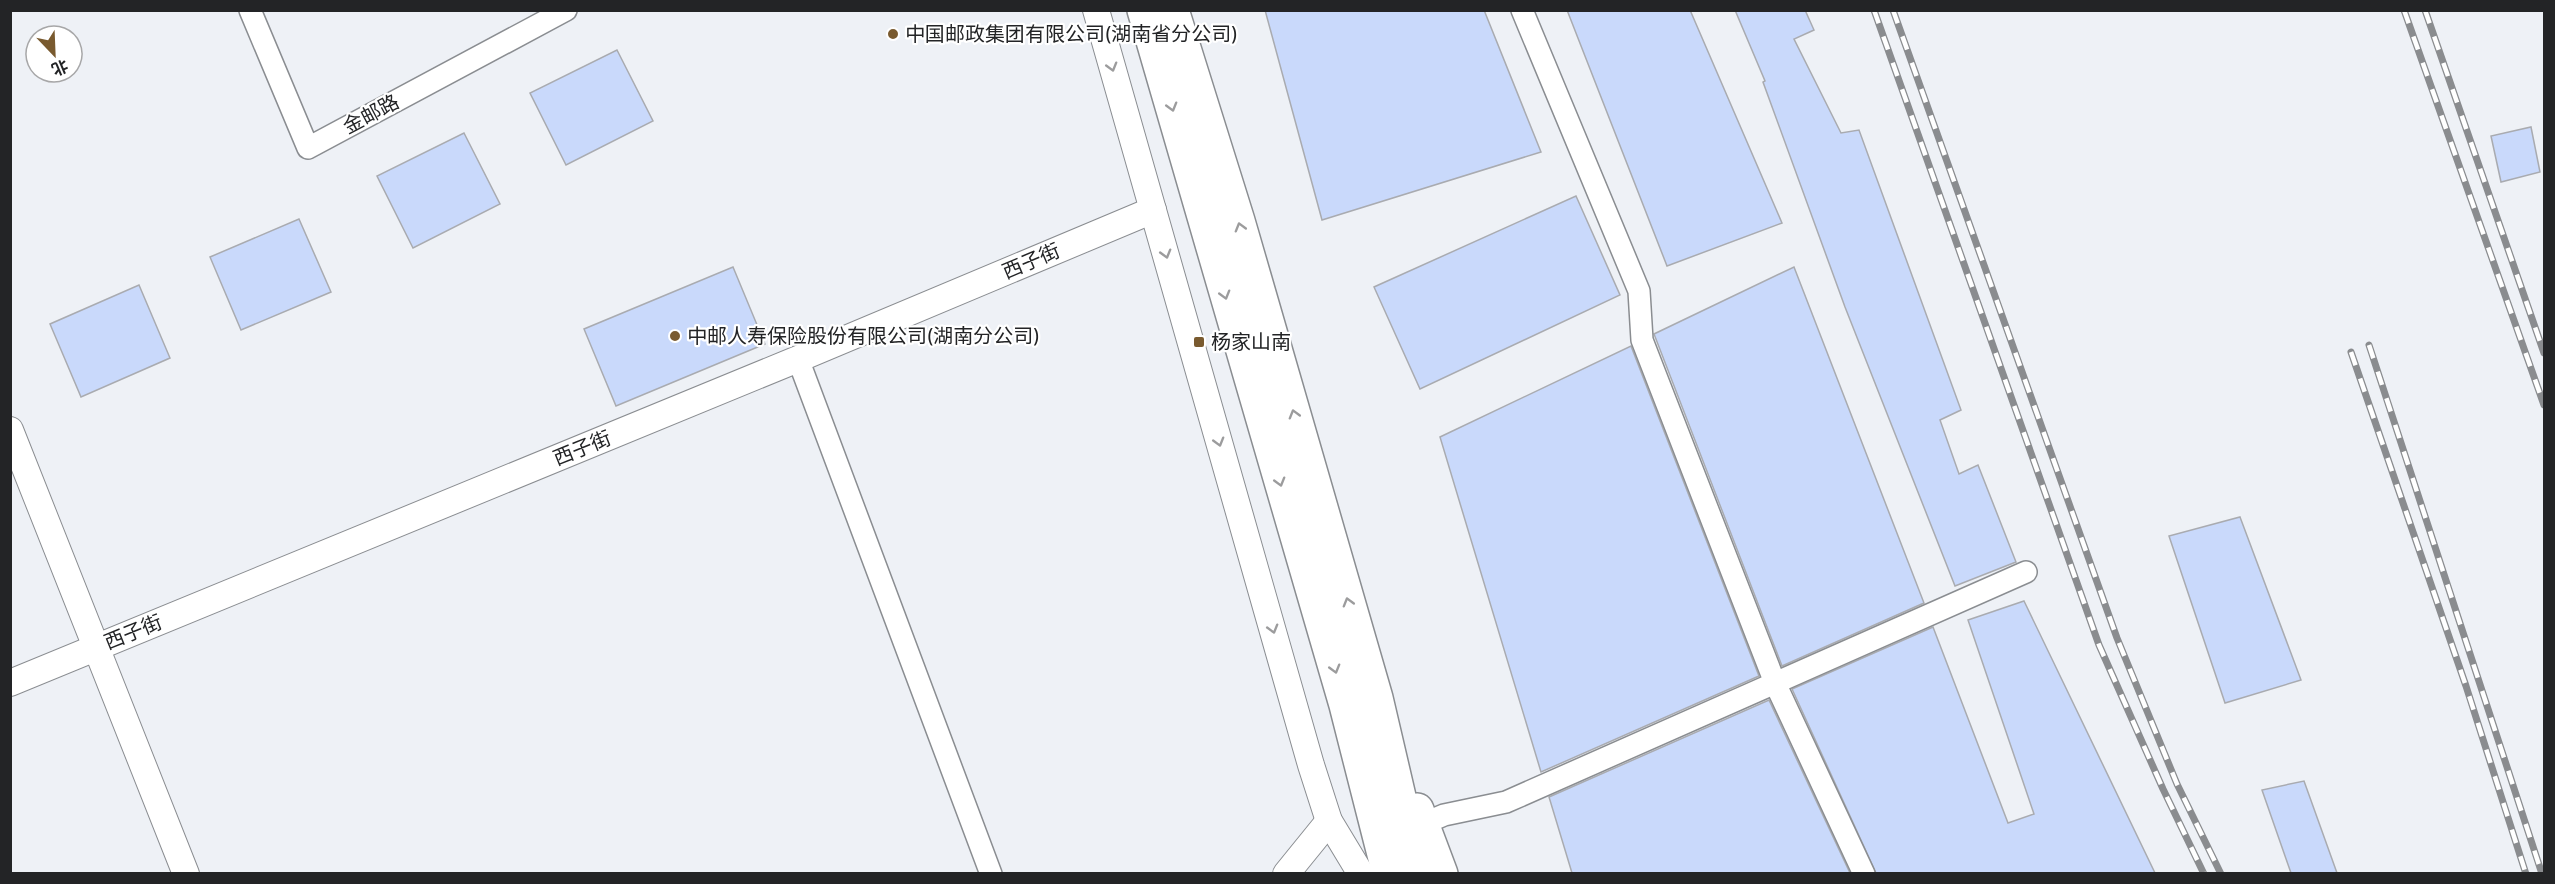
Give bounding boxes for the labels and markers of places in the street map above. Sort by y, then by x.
place label: 中国邮政集团有限公司(湖南省分公司) [905,22,1238,46]
marker: 中国邮政集团有限公司(湖南省分公司) [886,27,900,41]
place label: 中邮人寿保险股份有限公司(湖南分公司) [687,324,1040,348]
marker: 中邮人寿保险股份有限公司(湖南分公司) [668,329,682,343]
place label: 杨家山南 [1211,330,1291,354]
marker: 杨家山南 [1192,335,1206,349]

